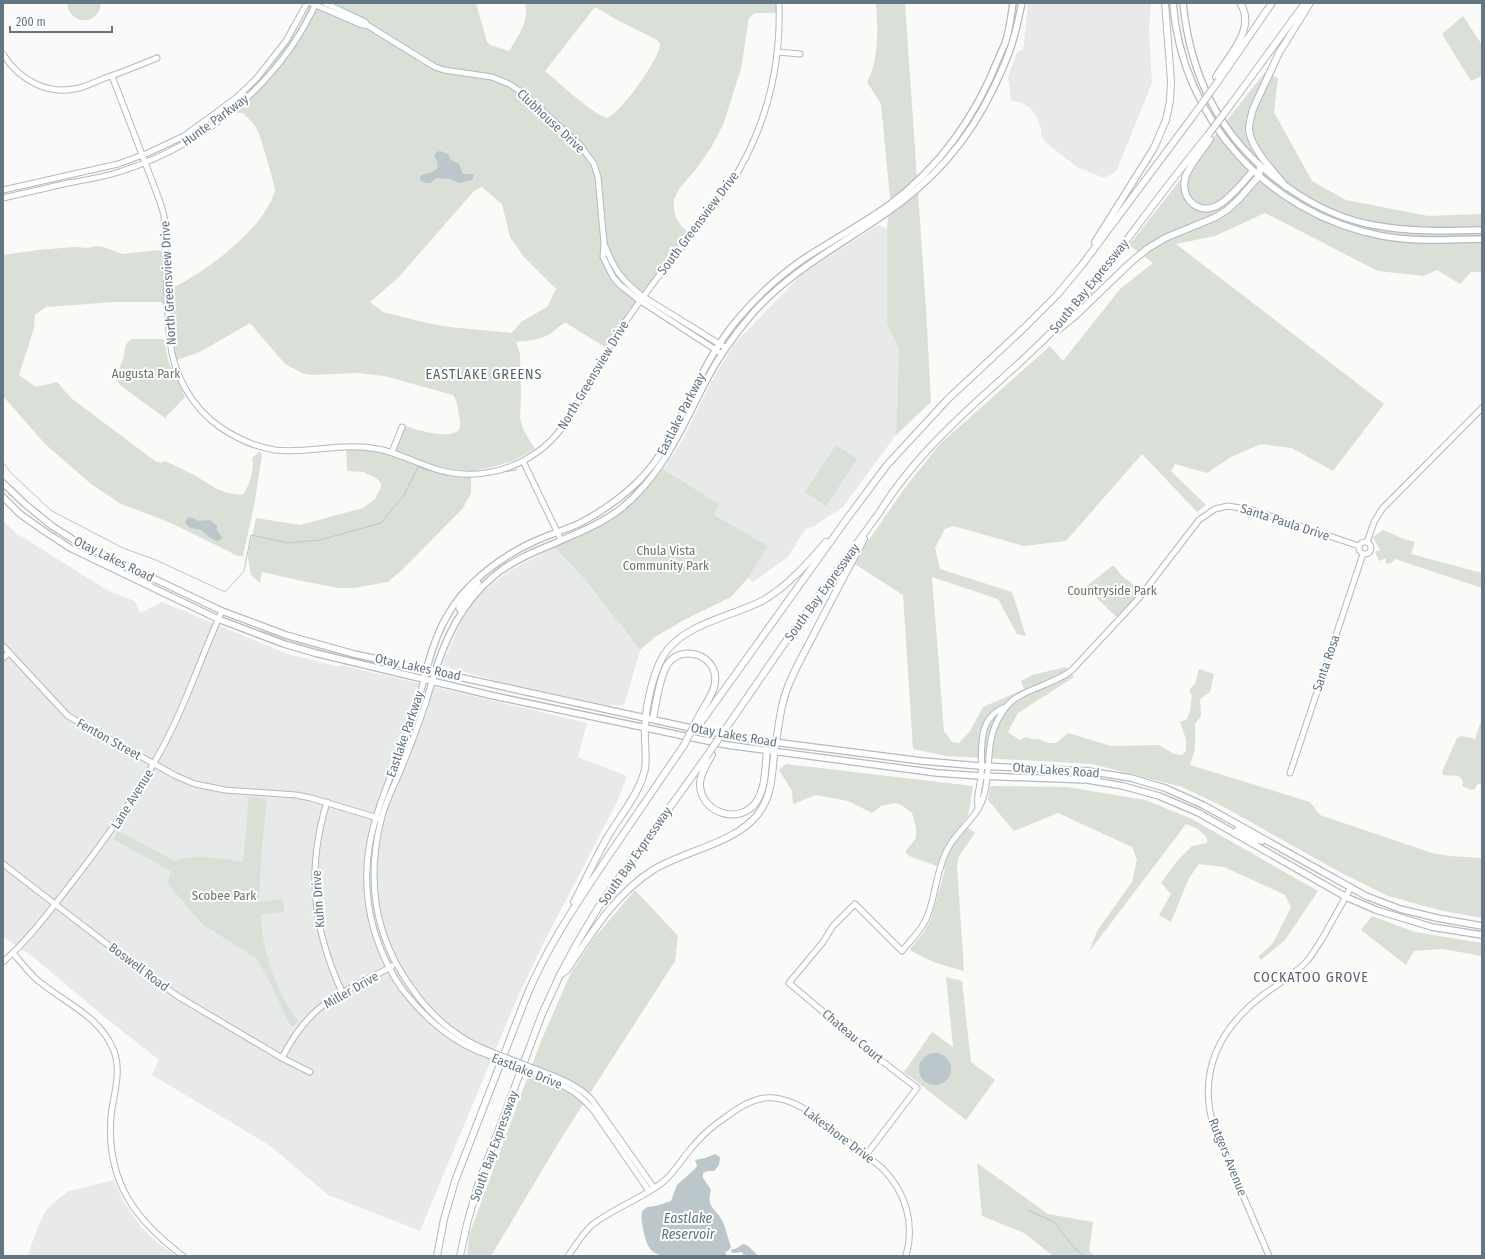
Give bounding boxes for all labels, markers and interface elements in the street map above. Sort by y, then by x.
scale bar [10,8,112,34]
text: 200 m [16,15,46,29]
street label: Clubhouse Drive [514,86,588,156]
street label: Hunte Parkway [179,91,251,149]
street label: South Greensview Drive [654,168,742,278]
street label: North Greensview Drive [157,220,179,346]
street label: South Bay Expressway [1046,236,1132,336]
street label: North Greensview Drive [554,318,632,432]
park label: Augusta Park [112,366,181,381]
district label: EASTLAKE GREENS [425,366,543,383]
street label: Eastlake Parkway [654,370,708,458]
street label: Santa Paula Drive [1239,501,1331,543]
street label: Otay Lakes Road [71,533,157,585]
street label: South Bay Expressway [782,540,863,644]
park label: Chula Vista Community Park [623,543,710,573]
park label: Countryside Park [1067,583,1158,598]
street label: Santa Rosa [1309,633,1343,693]
street label: Otay Lakes Road [374,651,462,683]
street label: Eastlake Parkway [383,689,427,779]
street label: Fenton Street [74,715,144,763]
street label: Otay Lakes Road [690,720,778,750]
street label: Otay Lakes Road [1012,759,1100,781]
street label: Lane Avenue [108,766,156,832]
street label: South Bay Expressway [595,804,675,908]
street label: Kuhn Drive [309,870,327,928]
park label: Scobee Park [192,888,257,903]
street label: Boswell Road [106,940,172,994]
street label: Miller Drive [321,968,381,1012]
district label: COCKATOO GROVE [1253,969,1369,986]
street label: Chateau Court [819,1006,887,1066]
street label: Eastlake Drive [490,1050,564,1092]
street label: South Bay Expressway [467,1088,521,1203]
street label: Lakeshore Drive [801,1103,877,1167]
street label: Rutgers Avenue [1206,1116,1250,1198]
water label: Eastlake Reservoir [661,1210,716,1243]

